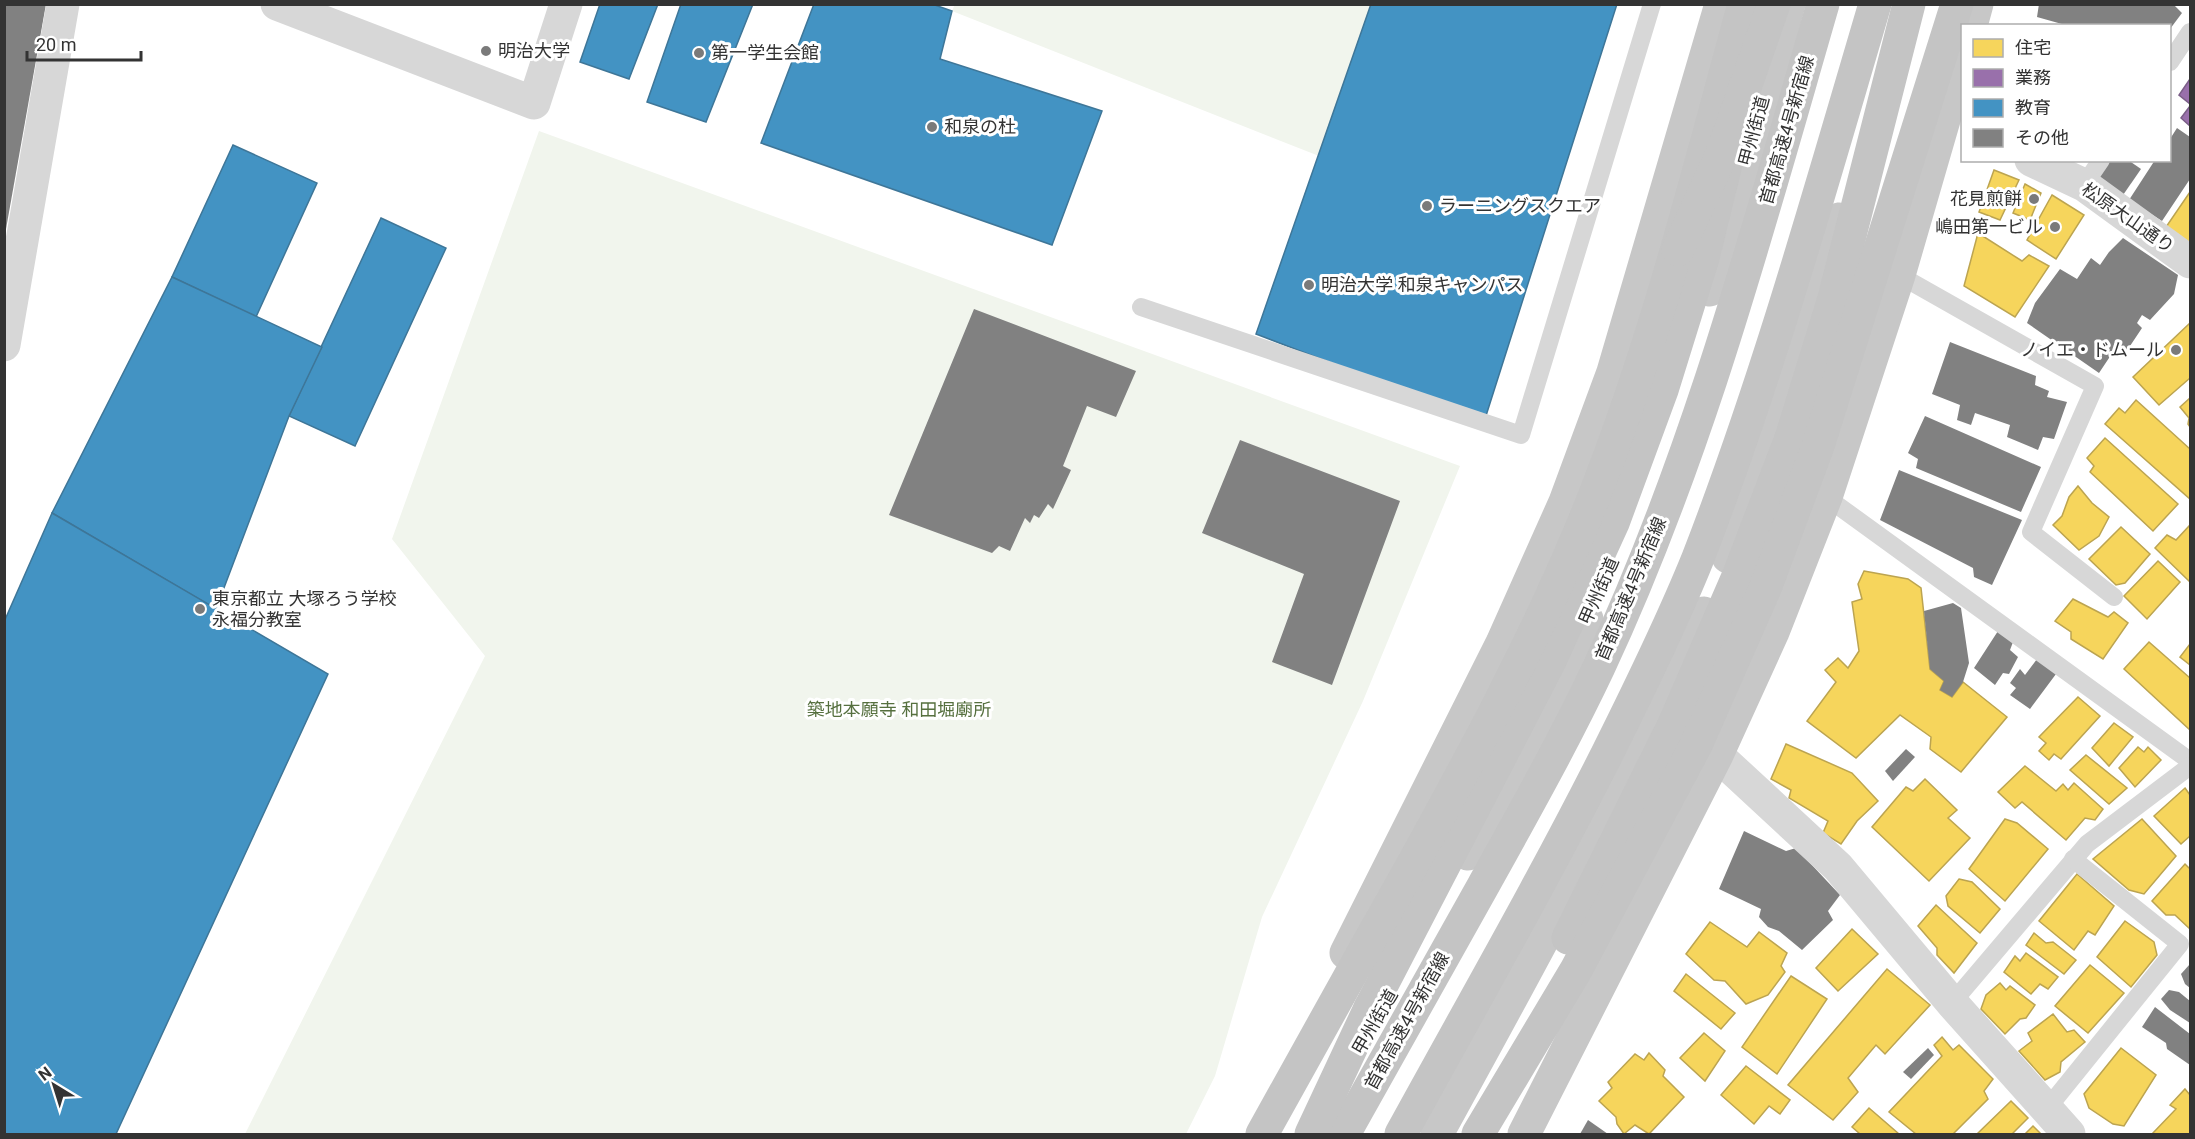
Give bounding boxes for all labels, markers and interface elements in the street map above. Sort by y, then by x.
scale bar [27,24,141,62]
legend [1961,24,2171,162]
text: 20 m [36,34,76,55]
text: 住宅 [2015,37,2051,58]
place label: 明治大学 [498,40,570,61]
place label: 第一学生会館 [711,42,819,63]
marker: 明治大学 [479,44,493,58]
marker: 第一学生会館 [692,46,706,60]
street label: 首都高速4号新宿線 [1755,53,1818,207]
text: 業務 [2015,67,2051,88]
street label: 甲州街道 [1734,93,1773,168]
text: 教育 [2015,97,2051,118]
place label: 和泉の杜 [944,116,1016,137]
marker: 和泉の杜 [925,120,939,134]
text: その他 [2015,127,2069,148]
street label: 松原大山通り [2078,178,2179,257]
place label: 花見煎餅 [1950,188,2022,209]
marker: 花見煎餅 [2027,192,2041,206]
place label: ラーニングスクエア [1439,195,1601,216]
marker: ラーニングスクエア [1420,199,1434,213]
place label: 嶋田第一ビル [1935,216,2043,237]
marker: 嶋田第一ビル [2048,220,2062,234]
place label: 明治大学 和泉キャンパス [1321,274,1523,295]
marker: 明治大学 和泉キャンパス [1302,278,1316,292]
place label: ノイエ・ドムール [2020,339,2164,360]
marker: ノイエ・ドムール [2169,343,2183,357]
street label: 首都高速4号新宿線 [1591,514,1670,664]
street label: 甲州街道 [1574,554,1623,628]
place label: 東京都立 大塚ろう学校 永福分教室 [212,588,396,630]
marker: 東京都立 大塚ろう学校 永福分教室 [193,602,207,616]
park label: 築地本願寺 和田堀廟所 [807,699,991,720]
street label: 首都高速4号新宿線 [1360,948,1453,1093]
street label: 甲州街道 [1347,985,1402,1058]
north arrow [24,1055,84,1115]
text: N [35,1063,55,1085]

